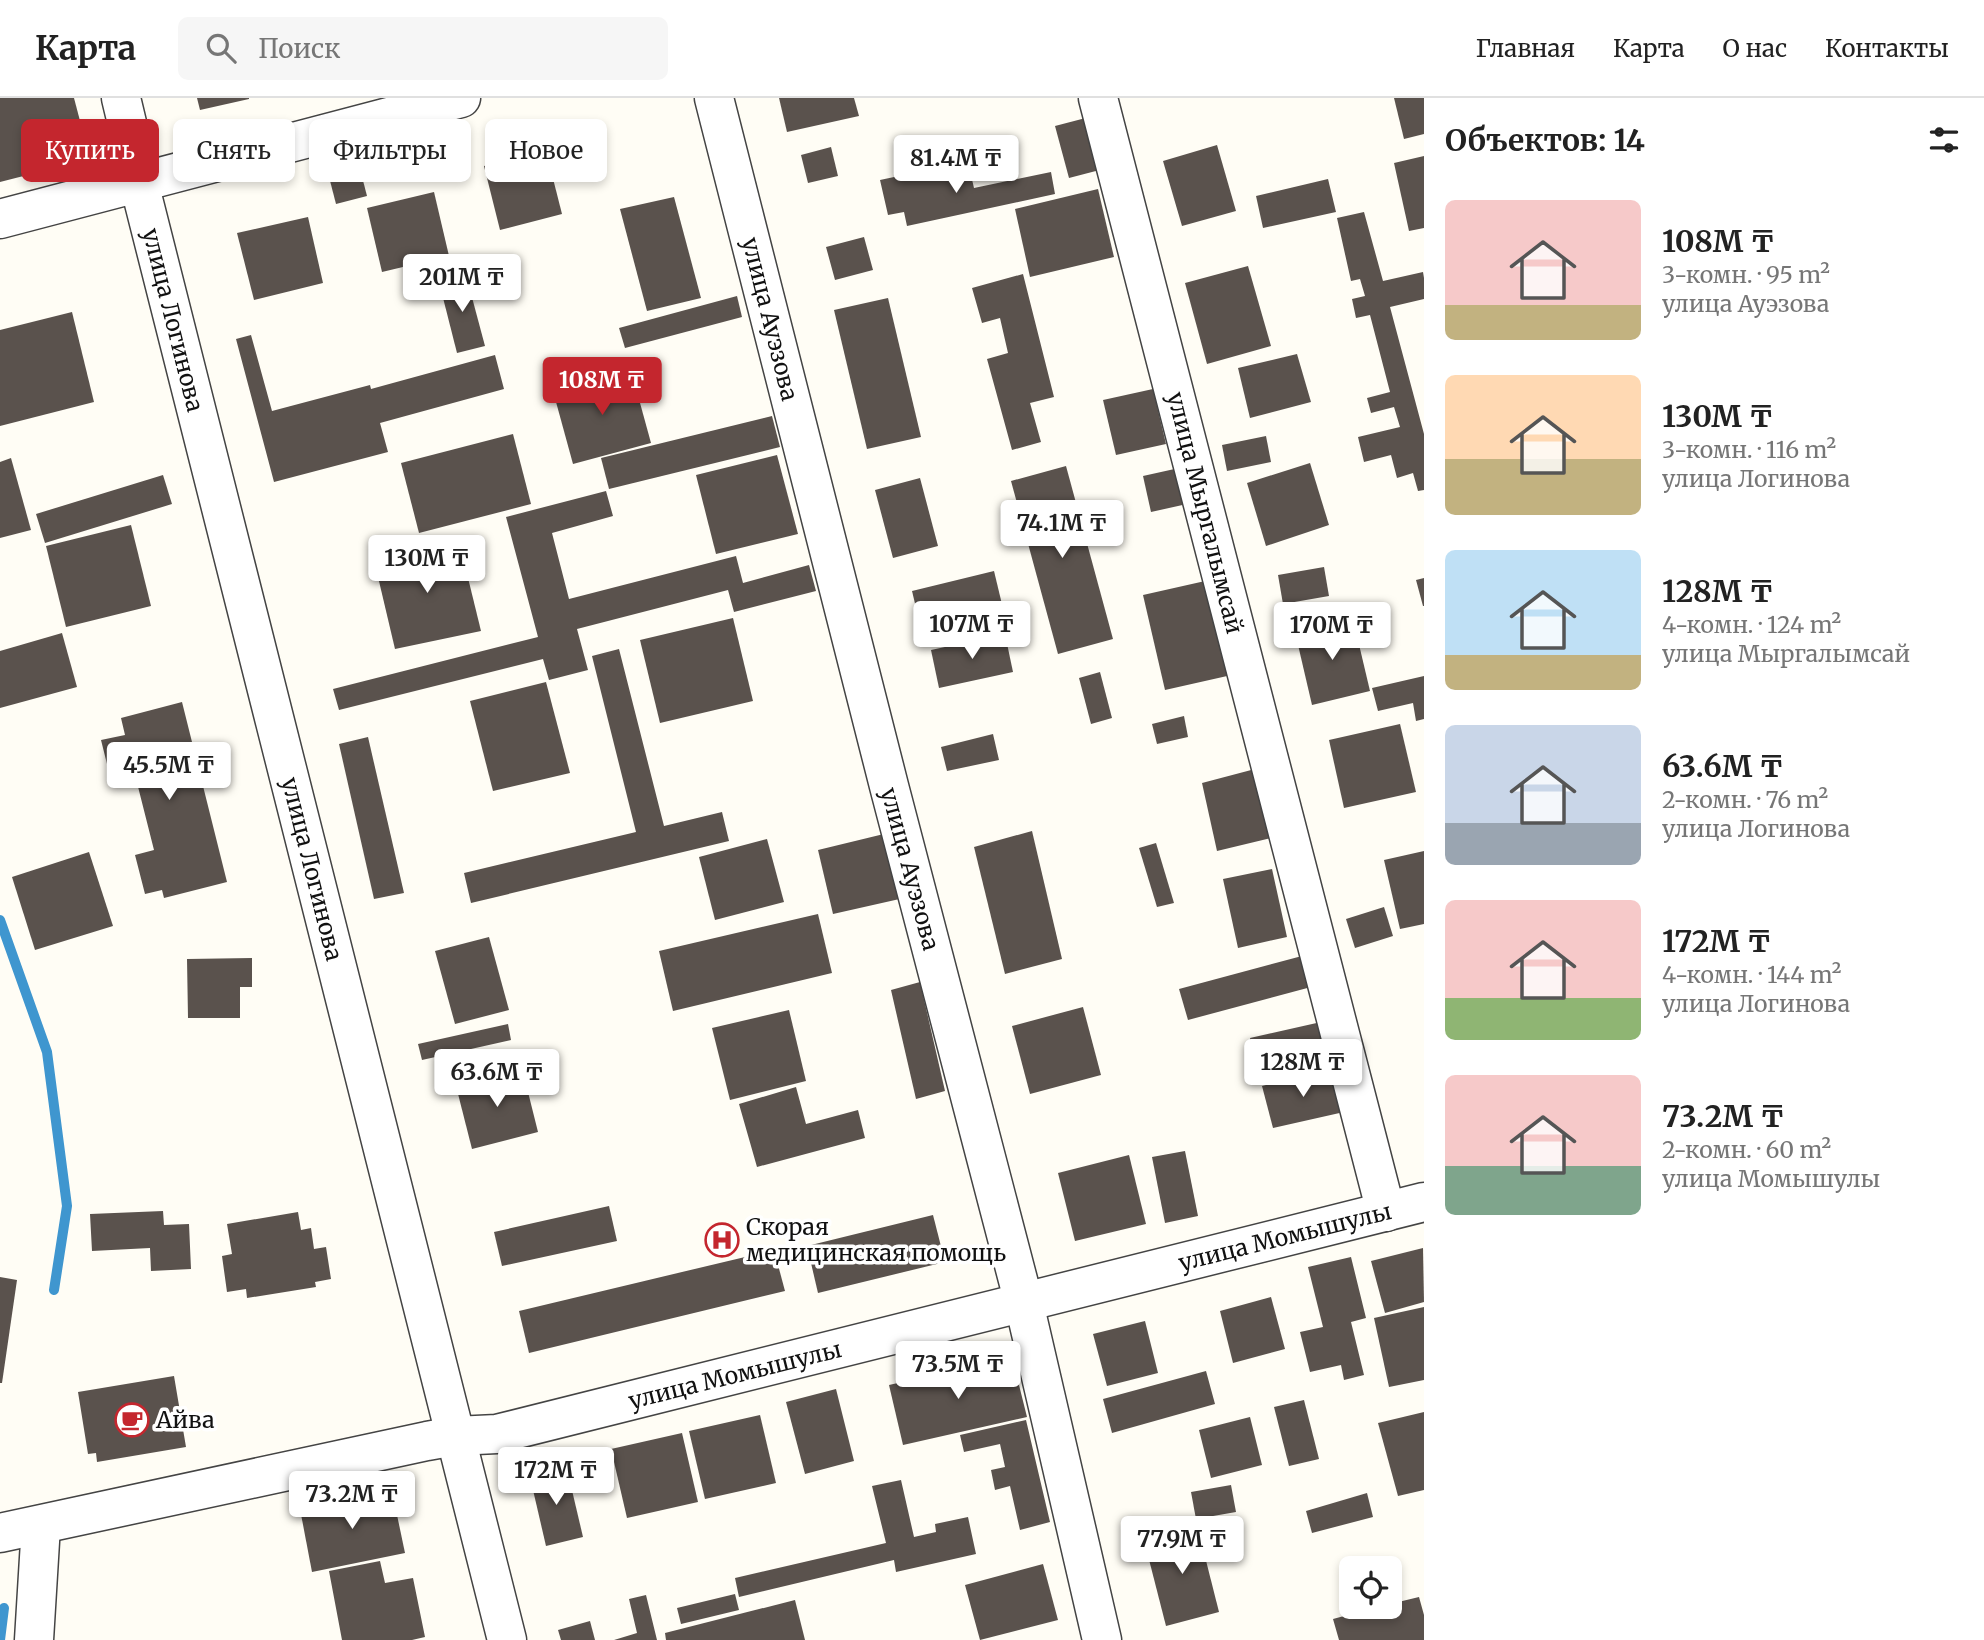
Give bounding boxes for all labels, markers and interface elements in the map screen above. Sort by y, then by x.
search box [178,17,668,80]
text: Карта [35,28,136,69]
icon: search [202,29,240,67]
text: Поиск [258,32,341,65]
text: Главная [1476,33,1575,64]
text: Карта [1613,33,1685,64]
text: О нас [1723,33,1787,64]
text: Контакты [1825,33,1949,64]
chip: Купить [21,119,159,182]
chip: Снять [173,119,295,182]
chip: Фильтры [309,119,471,182]
chip: Новое [485,119,607,182]
text: Объектов: 14 [1445,121,1645,159]
icon: filters [1925,121,1963,159]
pin: 81.4M ₸ [891,136,1021,195]
text: 81.4M ₸ [910,143,1002,172]
text: 108M ₸ [1662,222,1775,260]
street label: улица Логинова [137,225,210,415]
icon: home [1501,228,1585,312]
street label: улица Ауэзова [736,234,805,404]
pin: 201M ₸ [405,254,519,314]
text: 3-комн. · 95 m² [1662,260,1830,289]
text: 201M ₸ [419,262,505,291]
text: улица Ауэзова [1662,289,1829,318]
pin: 108M ₸ [545,358,659,417]
text: 108M ₸ [559,365,645,394]
street label: улица Мыргалымсай [1161,389,1250,637]
text: 130M ₸ [1662,397,1773,435]
icon: home [1501,403,1585,487]
text: 3-комн. · 116 m² [1662,435,1836,464]
text: улица Логинова [1662,464,1850,493]
pin: 74.1M ₸ [997,500,1127,560]
text: 74.1M ₸ [1017,508,1107,537]
pin: 130M ₸ [370,536,484,595]
text: 130M ₸ [384,543,470,572]
text: 128M ₸ [1662,572,1774,610]
icon: home [1501,578,1585,662]
pin: 107M ₸ [915,602,1029,661]
pin: 170M ₸ [1275,602,1389,662]
text: 107M ₸ [929,609,1015,638]
text: 170M ₸ [1290,610,1374,639]
text: 4-комн. · 124 m² [1662,610,1841,639]
text: улица Мыргалымсай [1662,639,1910,668]
pin: 45.5M ₸ [104,742,234,802]
text: 63.6M ₸ [1662,747,1784,785]
text: 45.5M ₸ [123,750,215,779]
icon: home [1501,753,1585,837]
street label: улица Логинова [276,774,349,964]
street label: улица Ауэзова [875,784,946,953]
text: 2-комн. · 76 m² [1662,785,1828,814]
text: улица Логинова [1662,814,1850,843]
text: 172M ₸ [1662,922,1771,960]
icon: home [1501,928,1585,1012]
text: 4-комн. · 144 m² [1662,960,1841,989]
text: улица Логинова [1662,989,1850,1018]
pin: 128M ₸ [1246,1040,1360,1099]
text: 128M ₸ [1260,1047,1346,1076]
pin: 63.6M ₸ [432,1049,562,1109]
text: 63.6M ₸ [450,1057,544,1086]
text: 73.2M ₸ [1662,1097,1785,1135]
icon: home [1501,1103,1585,1187]
text: 2-комн. · 60 m² [1662,1135,1831,1164]
text: улица Момышулы [1662,1164,1880,1193]
street label: улица Момышулы [1175,1196,1394,1277]
place label: Скорая медицинская помощь [746,1212,1006,1267]
hospital icon: Скорая медицинская помощь [703,1221,741,1259]
street label: улица Момышулы [625,1334,844,1415]
pin: 73.5M ₸ [893,1342,1023,1401]
text: 73.5M ₸ [912,1349,1004,1378]
cafe icon: Айва [113,1401,151,1439]
place label: Айва [155,1405,215,1434]
pin: 172M ₸ [499,1448,613,1507]
text: 172M ₸ [514,1455,598,1484]
pin: 73.2M ₸ [287,1472,417,1531]
text: 73.2M ₸ [305,1479,399,1508]
pin: 77.9M ₸ [1117,1516,1247,1576]
text: 77.9M ₸ [1137,1524,1227,1553]
map controls [1339,1556,1402,1619]
button: locate [1339,1556,1402,1619]

